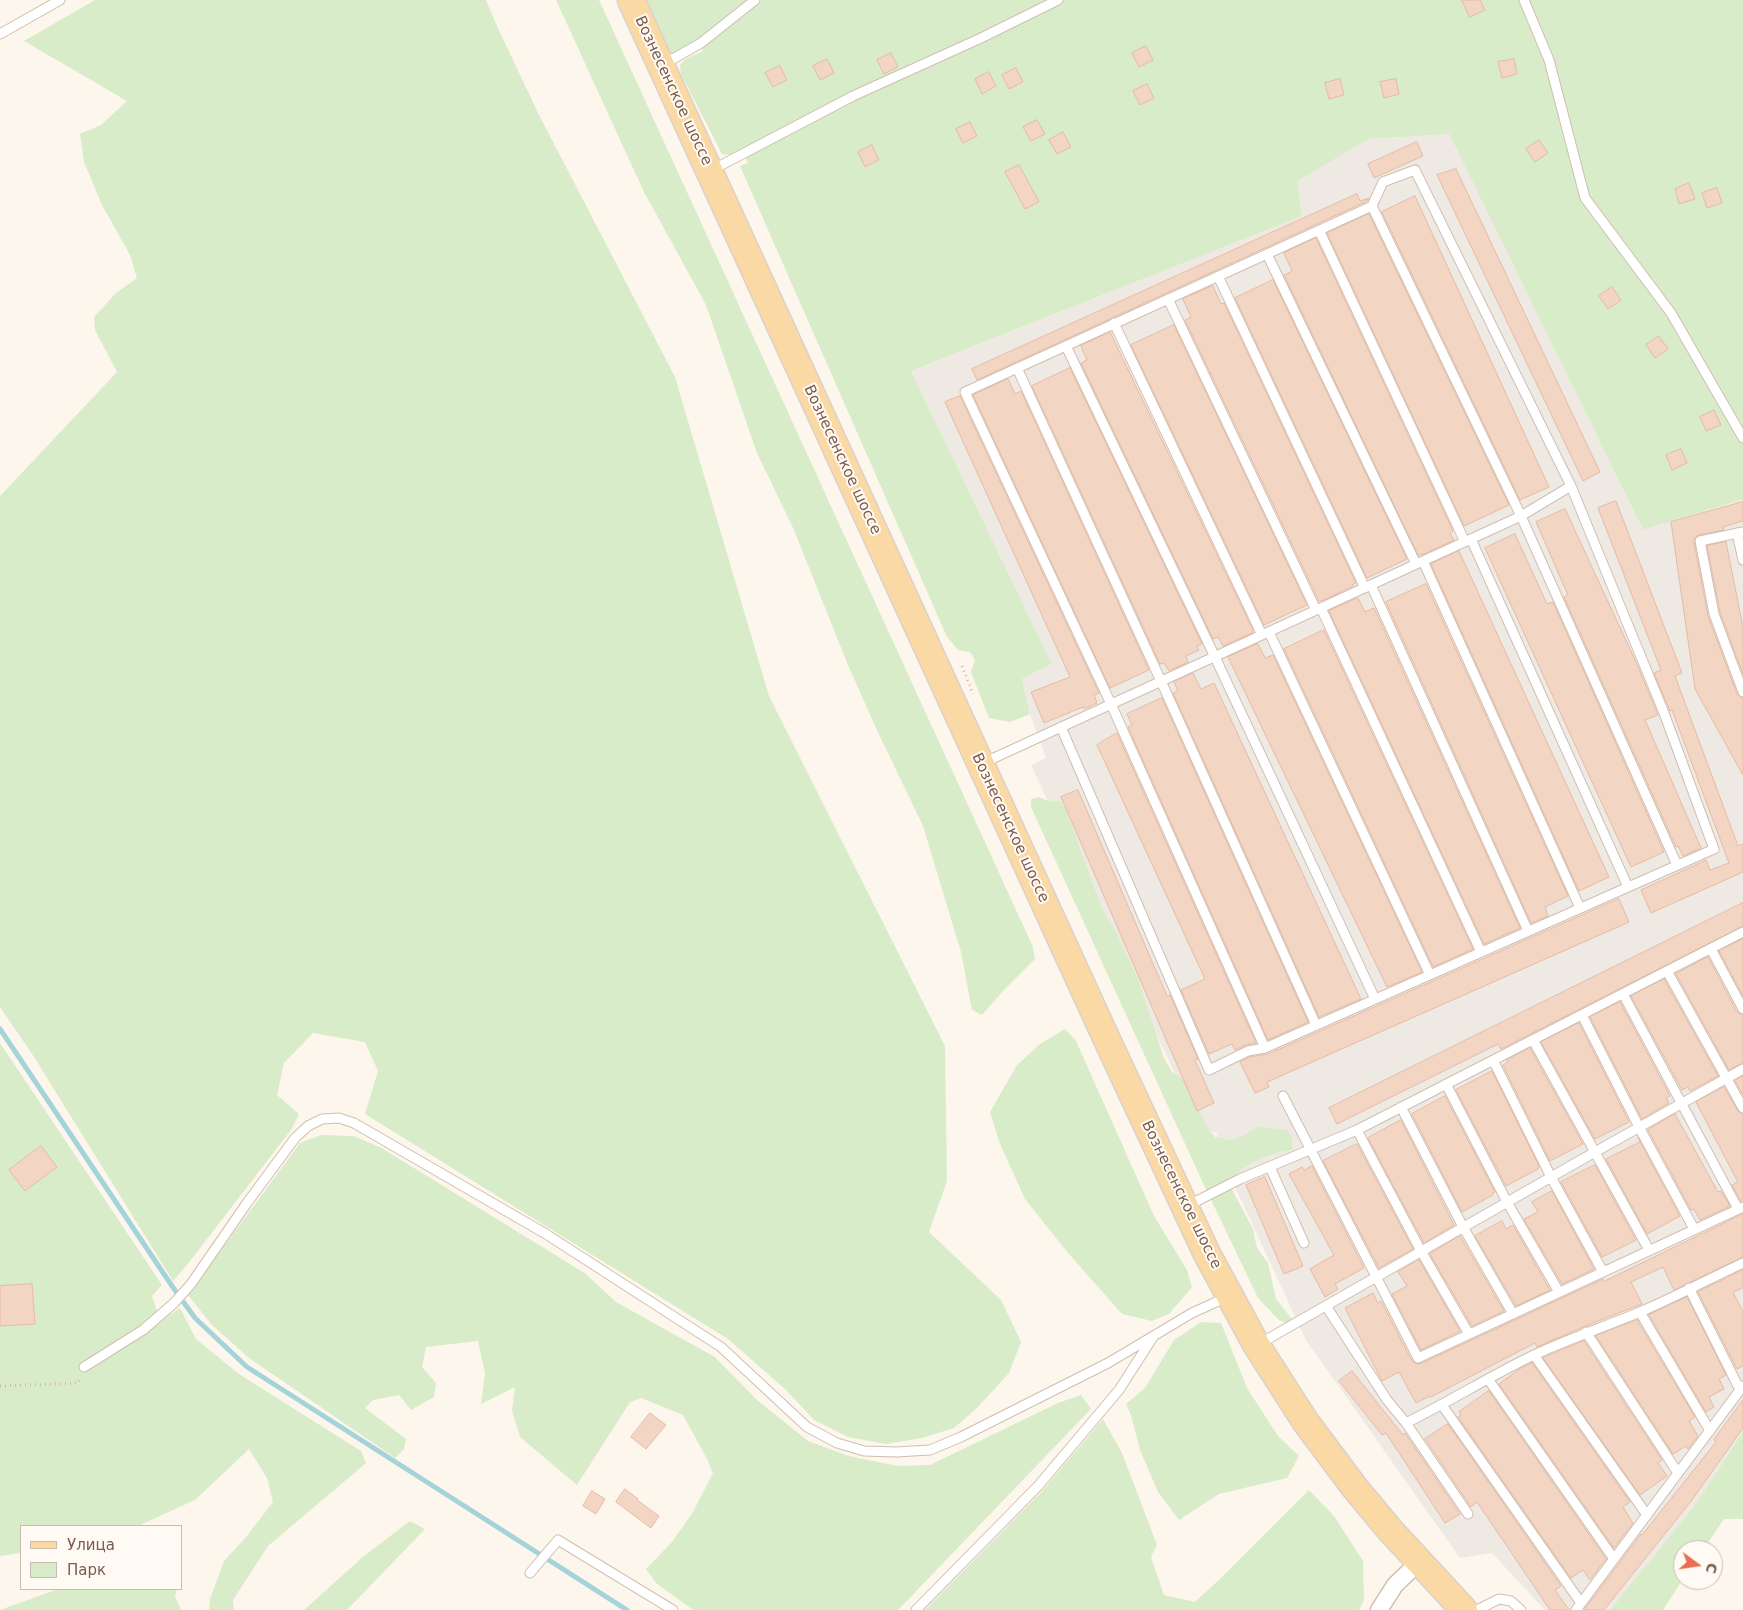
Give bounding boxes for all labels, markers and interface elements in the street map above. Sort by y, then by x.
street label: Вознесенское шоссе [630,13,716,169]
street label: Вознесенское шоссе [799,382,885,538]
street label: Вознесенское шоссе [967,750,1053,906]
street label: Вознесенское шоссе [1137,1118,1225,1272]
legend [20,1525,182,1590]
text: Улица [67,1536,115,1554]
north arrow [1673,1540,1723,1590]
text: Парк [67,1561,106,1579]
text: С [1703,1561,1721,1575]

